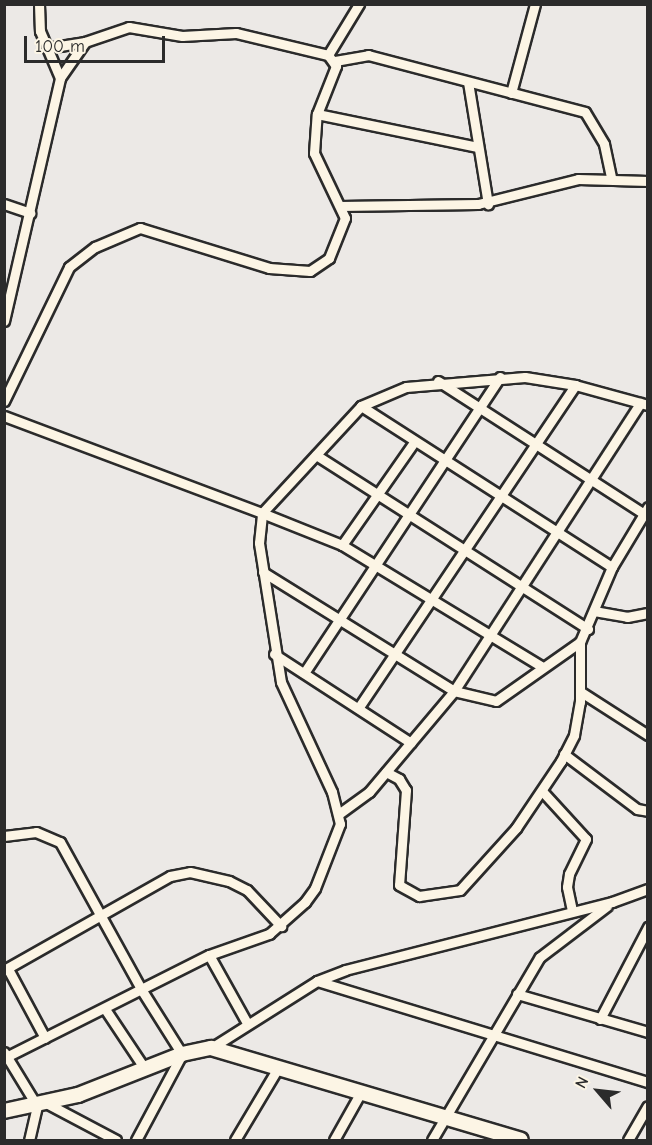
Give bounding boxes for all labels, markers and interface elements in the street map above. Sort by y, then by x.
scale bar [27,24,168,62]
text: 100 m [35,36,85,57]
north arrow [568,1061,628,1121]
text: N [572,1074,593,1091]

